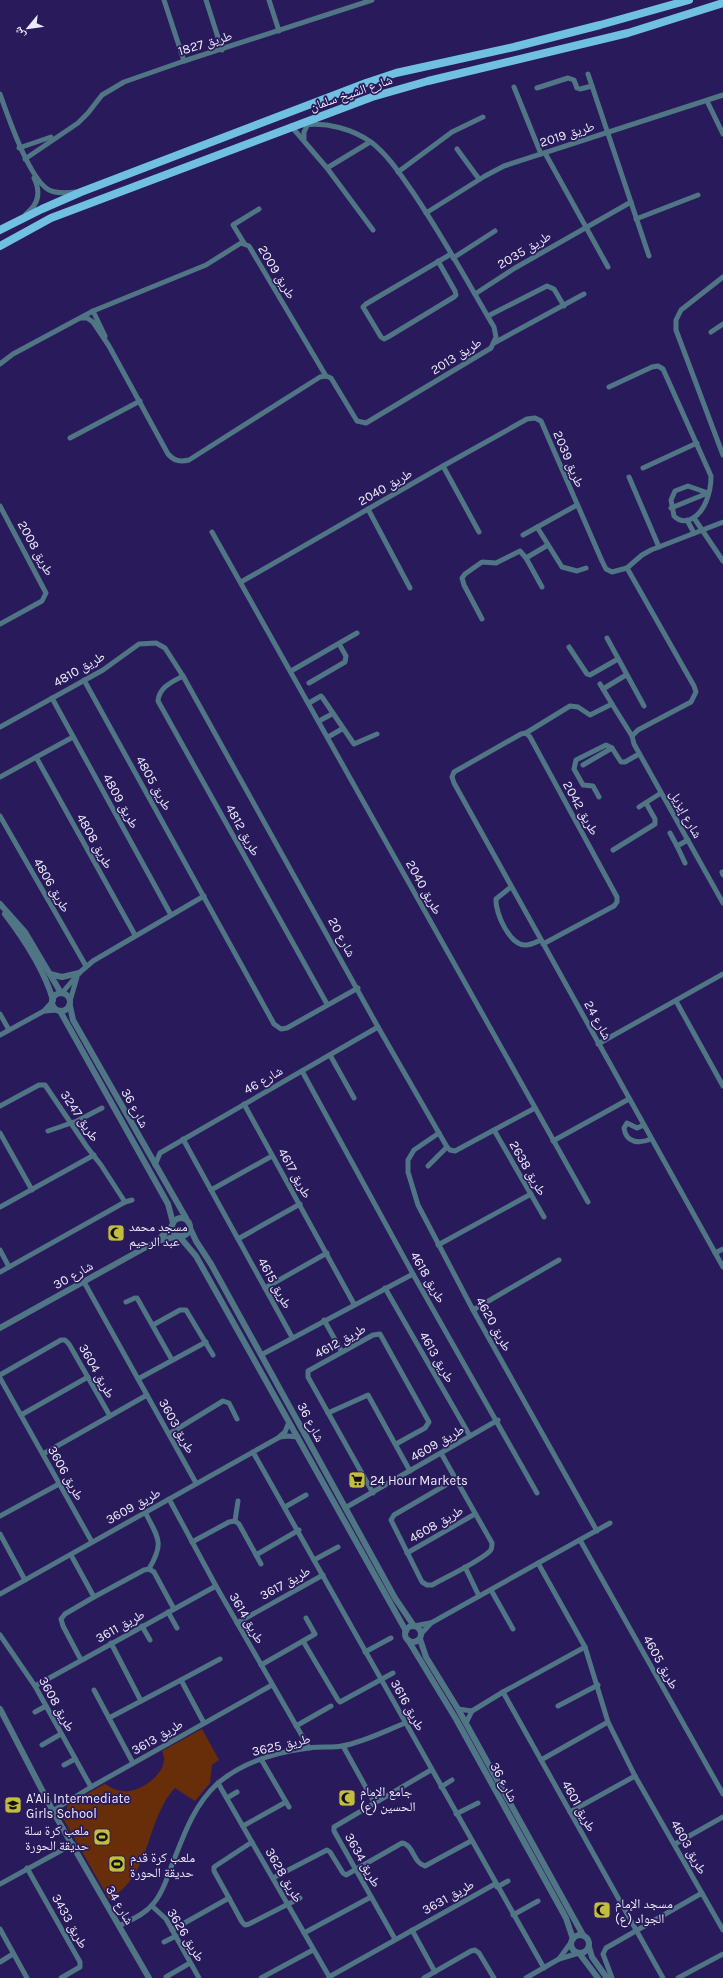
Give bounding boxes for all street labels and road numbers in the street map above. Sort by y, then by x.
street label: طريق 1827 [176,28,234,59]
street label: شارع الشيخ سلمان [308,72,395,116]
street label: طريق 2019 [538,118,597,151]
street label: طريق 2035 [494,228,554,273]
street label: طريق 2009 [254,242,299,302]
street label: طريق 2013 [428,335,485,378]
street label: طريق 2039 [549,428,588,490]
street label: طريق 2040 [355,466,415,509]
street label: طريق 2008 [14,518,57,579]
street label: طريق 4810 [51,648,108,691]
street label: طريق 4805 [132,753,175,813]
street label: طريق 4809 [99,771,142,831]
street label: طريق 2042 [559,778,602,838]
street label: شارع إيزيل [665,787,705,842]
street label: طريق 4812 [222,802,263,859]
street label: طريق 4808 [73,811,116,872]
street label: طريق 4806 [30,855,74,915]
street label: طريق 2040 [402,857,445,917]
street label: شارع 20 [323,915,359,960]
street label: شارع 24 [579,998,615,1043]
street label: شارع 46 [241,1063,286,1099]
street label: شارع 36 [116,1086,152,1131]
street label: طريق 3247 [57,1088,103,1145]
street label: طريق 2638 [506,1138,550,1198]
street label: طريق 4617 [274,1145,315,1201]
street label: طريق 4618 [406,1249,449,1306]
street label: طريق 4615 [254,1255,295,1312]
street label: شارع 30 [50,1258,97,1294]
street label: طريق 4620 [472,1294,515,1354]
street label: طريق 4612 [312,1321,369,1362]
street label: طريق 4613 [416,1329,458,1386]
street label: طريق 3604 [75,1341,118,1401]
street label: طريق 3603 [155,1396,198,1456]
street label: شارع 36 [293,1400,328,1445]
street label: طريق 4609 [407,1422,467,1465]
street label: طريق 3606 [44,1443,87,1503]
street label: طريق 3609 [103,1485,163,1528]
street label: طريق 4608 [406,1502,466,1546]
street label: طريق 3617 [257,1563,313,1604]
street label: طريق 3614 [226,1590,268,1647]
street label: طريق 3611 [93,1606,147,1646]
street label: طريق 4605 [639,1632,682,1692]
street label: طريق 3608 [35,1674,78,1735]
street label: طريق 3616 [387,1677,428,1734]
street label: طريق 3613 [129,1716,186,1759]
street label: طريق 3625 [250,1731,312,1760]
street label: شارع 36 [485,1760,521,1805]
street label: طريق 4601 [558,1778,599,1835]
street label: طريق 4603 [667,1817,710,1877]
street label: طريق 3634 [341,1830,384,1890]
street label: طريق 3628 [262,1845,306,1905]
street label: طريق 3631 [420,1877,477,1918]
street label: شارع 34 [101,1883,137,1928]
street label: طريق 3433 [48,1891,91,1951]
street label: طريق 3626 [163,1905,208,1965]

